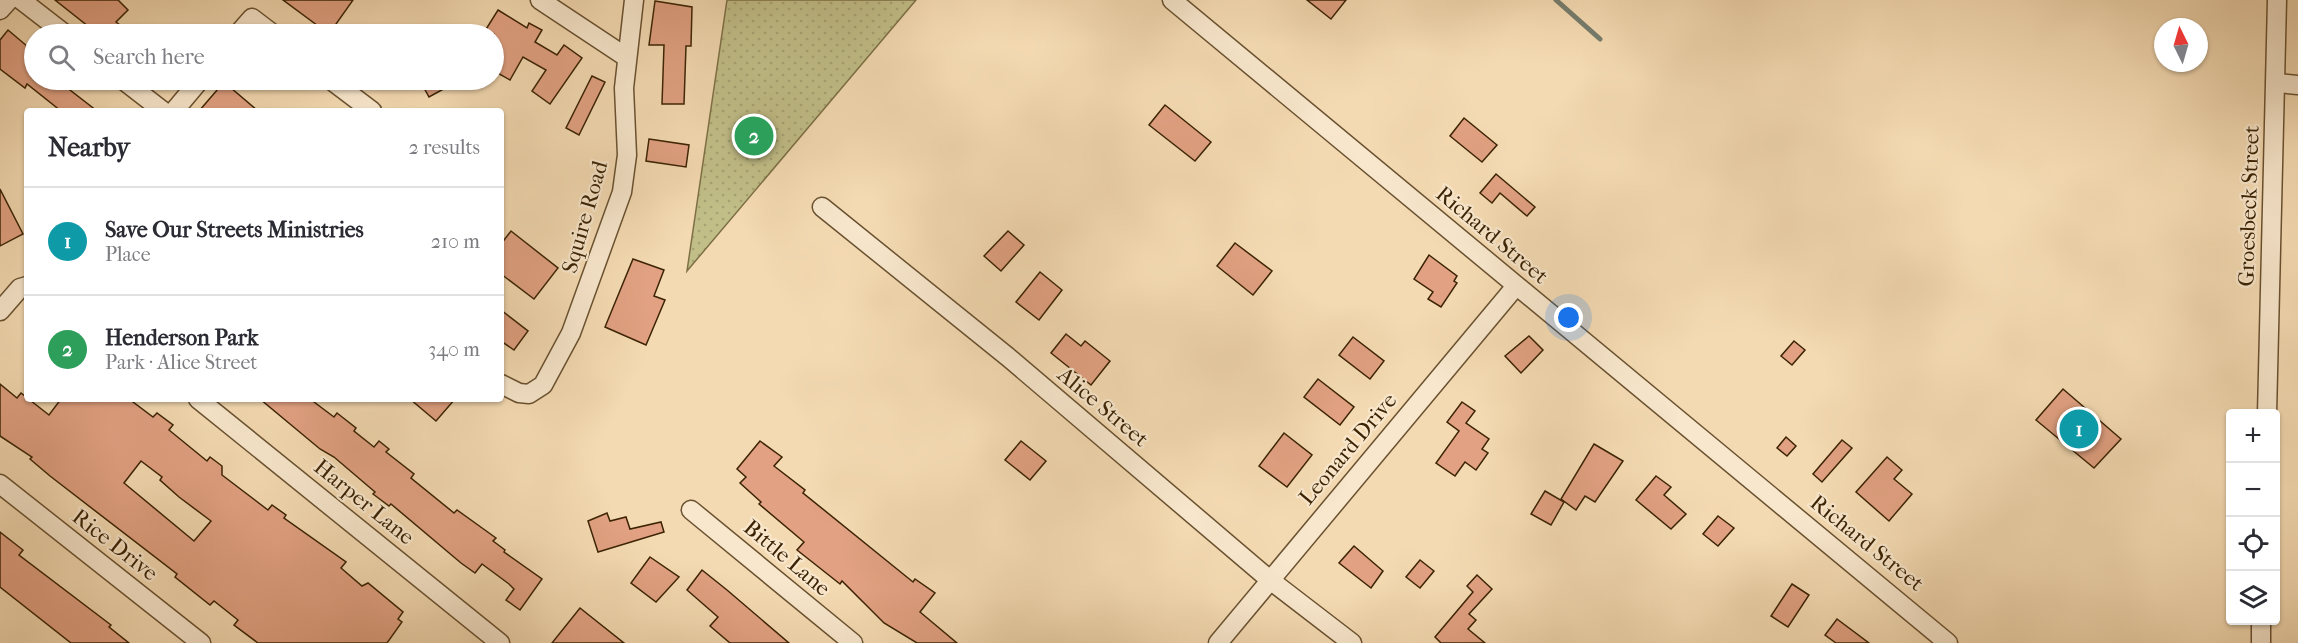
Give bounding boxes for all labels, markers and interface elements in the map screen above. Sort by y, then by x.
north arrow [2154,18,2208,72]
search box [24,24,504,90]
icon: search [45,41,78,74]
text: Search here [93,44,205,70]
pin: 2 [734,114,774,158]
street label: Groesbeck Street [2233,125,2265,287]
text: Nearby [48,132,130,163]
text: 2 results [409,136,480,159]
street label: Squire Road [557,157,614,276]
street label: Richard Street [1431,181,1553,289]
text: Save Our Streets Ministries [105,217,364,243]
text: 1 [64,230,71,253]
text: 210 m [431,230,480,253]
text: Place [105,243,151,266]
your location [1554,303,1583,332]
text: Henderson Park [105,325,258,351]
text: 2 [62,338,73,361]
text: 340 m [428,338,480,361]
text: Park · Alice Street [105,351,257,374]
street label: Alice Street [1052,361,1154,452]
street label: Leonard Drive [1294,388,1402,510]
pin: 1 [2060,406,2098,452]
map controls [2226,409,2280,625]
button: + [2226,409,2280,463]
street label: Harper Lane [309,454,419,550]
button: − [2226,463,2280,517]
street label: Richard Street [1805,489,1929,597]
street label: Rice Drive [67,504,163,587]
street label: Bittle Lane [738,514,836,602]
button: locate [2226,517,2280,571]
button: layers [2226,571,2280,625]

